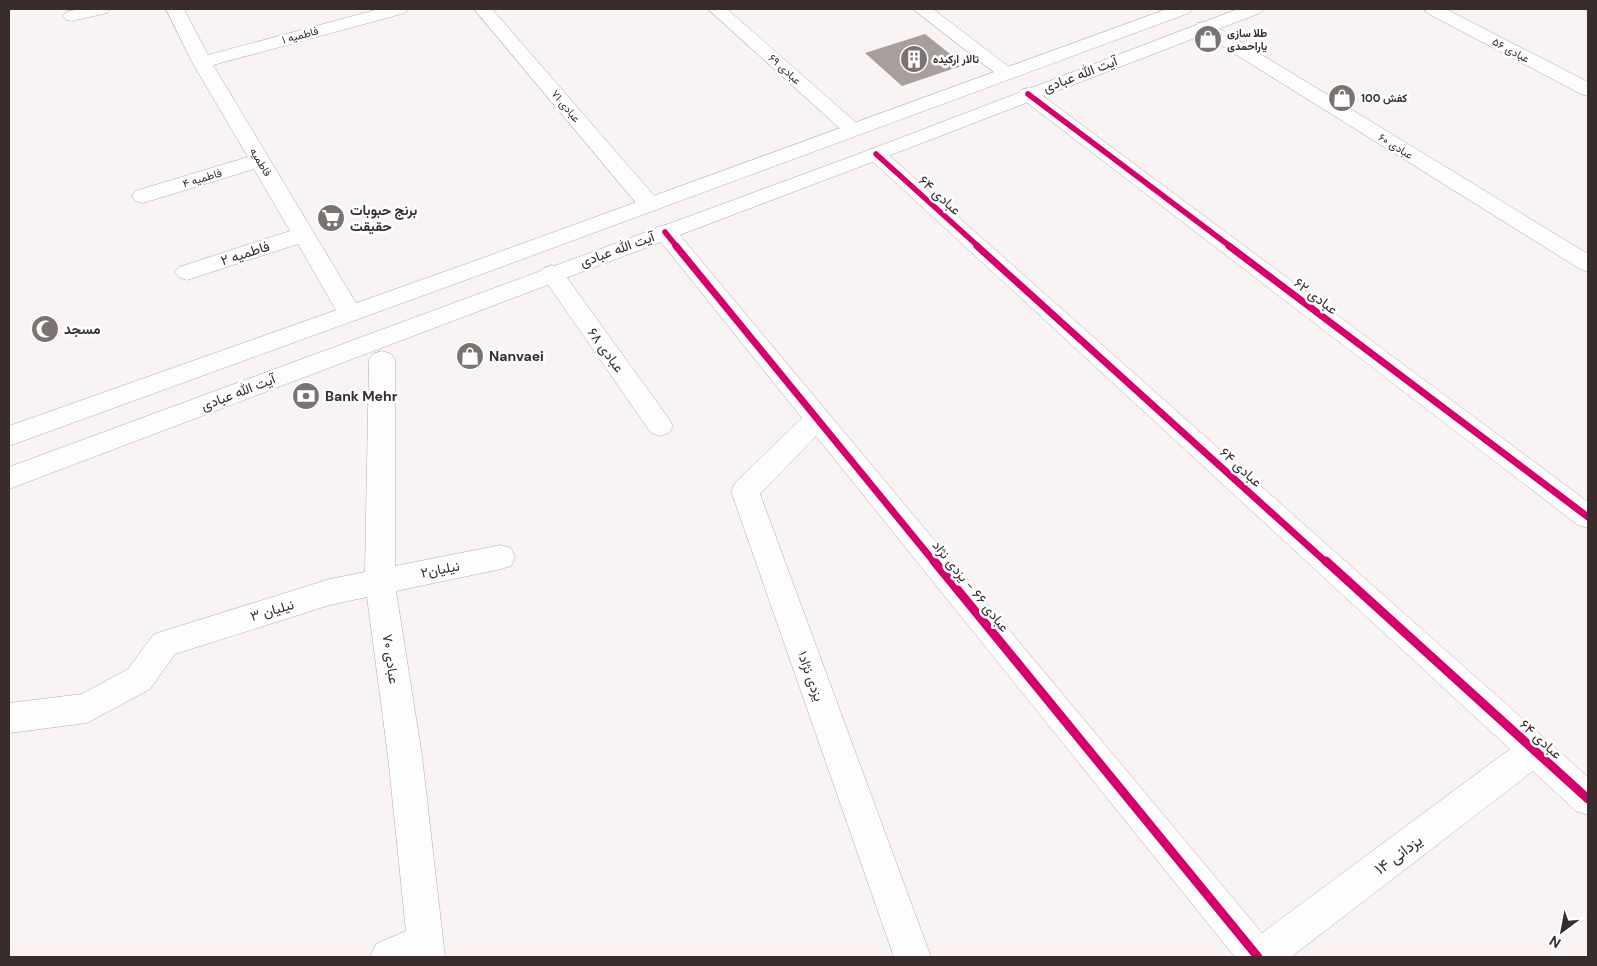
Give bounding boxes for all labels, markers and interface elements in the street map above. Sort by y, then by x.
street label: فاطمیه ۱ [280,23,320,47]
shop icon: طلا سازی یاراحمدی [1193,24,1223,54]
place label: طلا سازی یاراحمدی [1227,26,1268,53]
street label: عبادی ۵۶ [1490,34,1532,66]
building icon: تالار ارکیده [899,44,929,74]
street label: عبادی ۶۹ [766,51,804,87]
street label: آیت الله عبادی [1040,51,1121,96]
place label: تالار ارکیده [933,52,979,66]
shop icon: کفش 100 [1327,83,1357,113]
street label: عبادی ۷۱ [548,87,584,125]
place label: کفش 100 [1361,91,1407,105]
street label: عبادی ۶۰ [1376,130,1416,162]
street label: فاطمیه [247,145,275,179]
street label: فاطمیه ۴ [181,165,223,191]
street label: عبادی ۶۴ [915,171,965,219]
place label: برنج حبوبات حقیقت [350,201,417,235]
supermarket icon: برنج حبوبات حقیقت [316,203,346,233]
street label: آیت الله عبادی [577,227,658,271]
street label: فاطمیه ۲ [218,237,272,269]
street label: عبادی ۶۲ [1291,274,1341,318]
mosque icon: مسجد [30,314,60,344]
place label: مسجد [64,320,101,338]
street label: عبادی ۶۸ [584,324,628,376]
shop icon: Nanvaei [455,341,485,371]
place label: Nanvaei [489,347,544,365]
street label: آیت الله عبادی [198,369,279,414]
bank icon: Bank Mehr [291,381,321,411]
place label: Bank Mehr [325,387,398,405]
street label: عبادی ۶۴ [1216,443,1266,491]
street label: عبادی ۶۶ - یزدی نژاد [928,536,1014,636]
street label: نیلیان۲ [419,556,461,582]
street label: نیلیان ۳ [248,595,296,625]
street label: عبادی ۷۰ [379,633,403,685]
street label: یزدی نژاد۱ [794,648,828,704]
street label: عبادی ۶۴ [1516,715,1566,763]
street label: یزدانی ۱۴ [1370,830,1427,879]
north arrow [1537,906,1587,956]
text: N [1546,932,1564,952]

